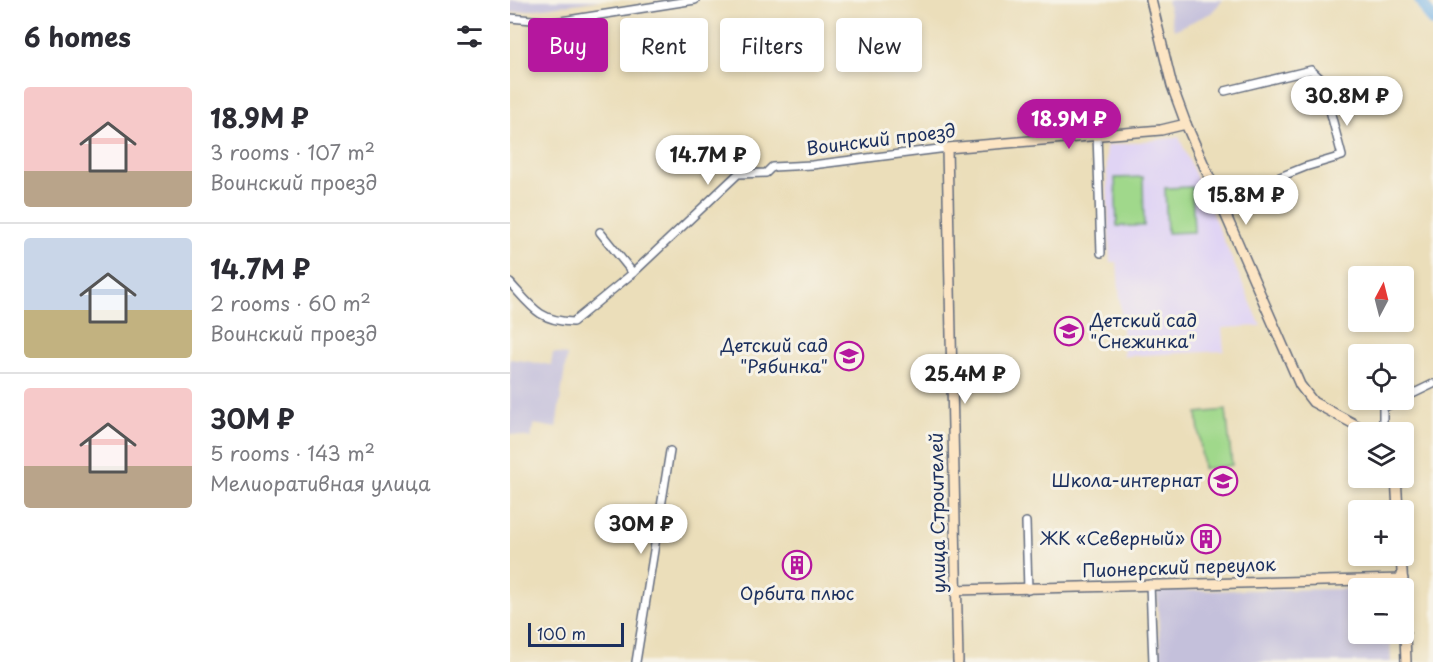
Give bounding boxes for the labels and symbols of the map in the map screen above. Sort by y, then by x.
pin: 30.8M ₽ [1292,76,1402,127]
pin: 18.9M ₽ [1014,99,1124,150]
street label: Воинский проезд [804,116,957,161]
pin: 14.7M ₽ [653,135,763,186]
pin: 15.8M ₽ [1191,175,1301,226]
north arrow [1348,266,1414,332]
place label: Детский сад "Снежинка" [1089,306,1197,354]
school or university icon: Детский сад "Снежинка" [1053,315,1085,347]
place label: Детский сад "Рябинка" [720,331,828,379]
school or university icon: Детский сад "Рябинка" [833,340,865,372]
pin: 25.4M ₽ [910,354,1020,405]
street label: улица Строителей [922,432,951,594]
school or university icon: Школа-интернат [1207,465,1239,497]
place label: Школа-интернат [1051,466,1203,493]
pin: 30M ₽ [599,504,683,555]
building icon: ЖК «Северный» [1190,523,1222,555]
place label: ЖК «Северный» [1039,524,1185,551]
building icon: Орбита плюс [781,549,813,581]
street label: Пионерский переулок [1082,550,1276,583]
place label: Орбита плюс [740,579,854,606]
scale bar [528,620,624,648]

